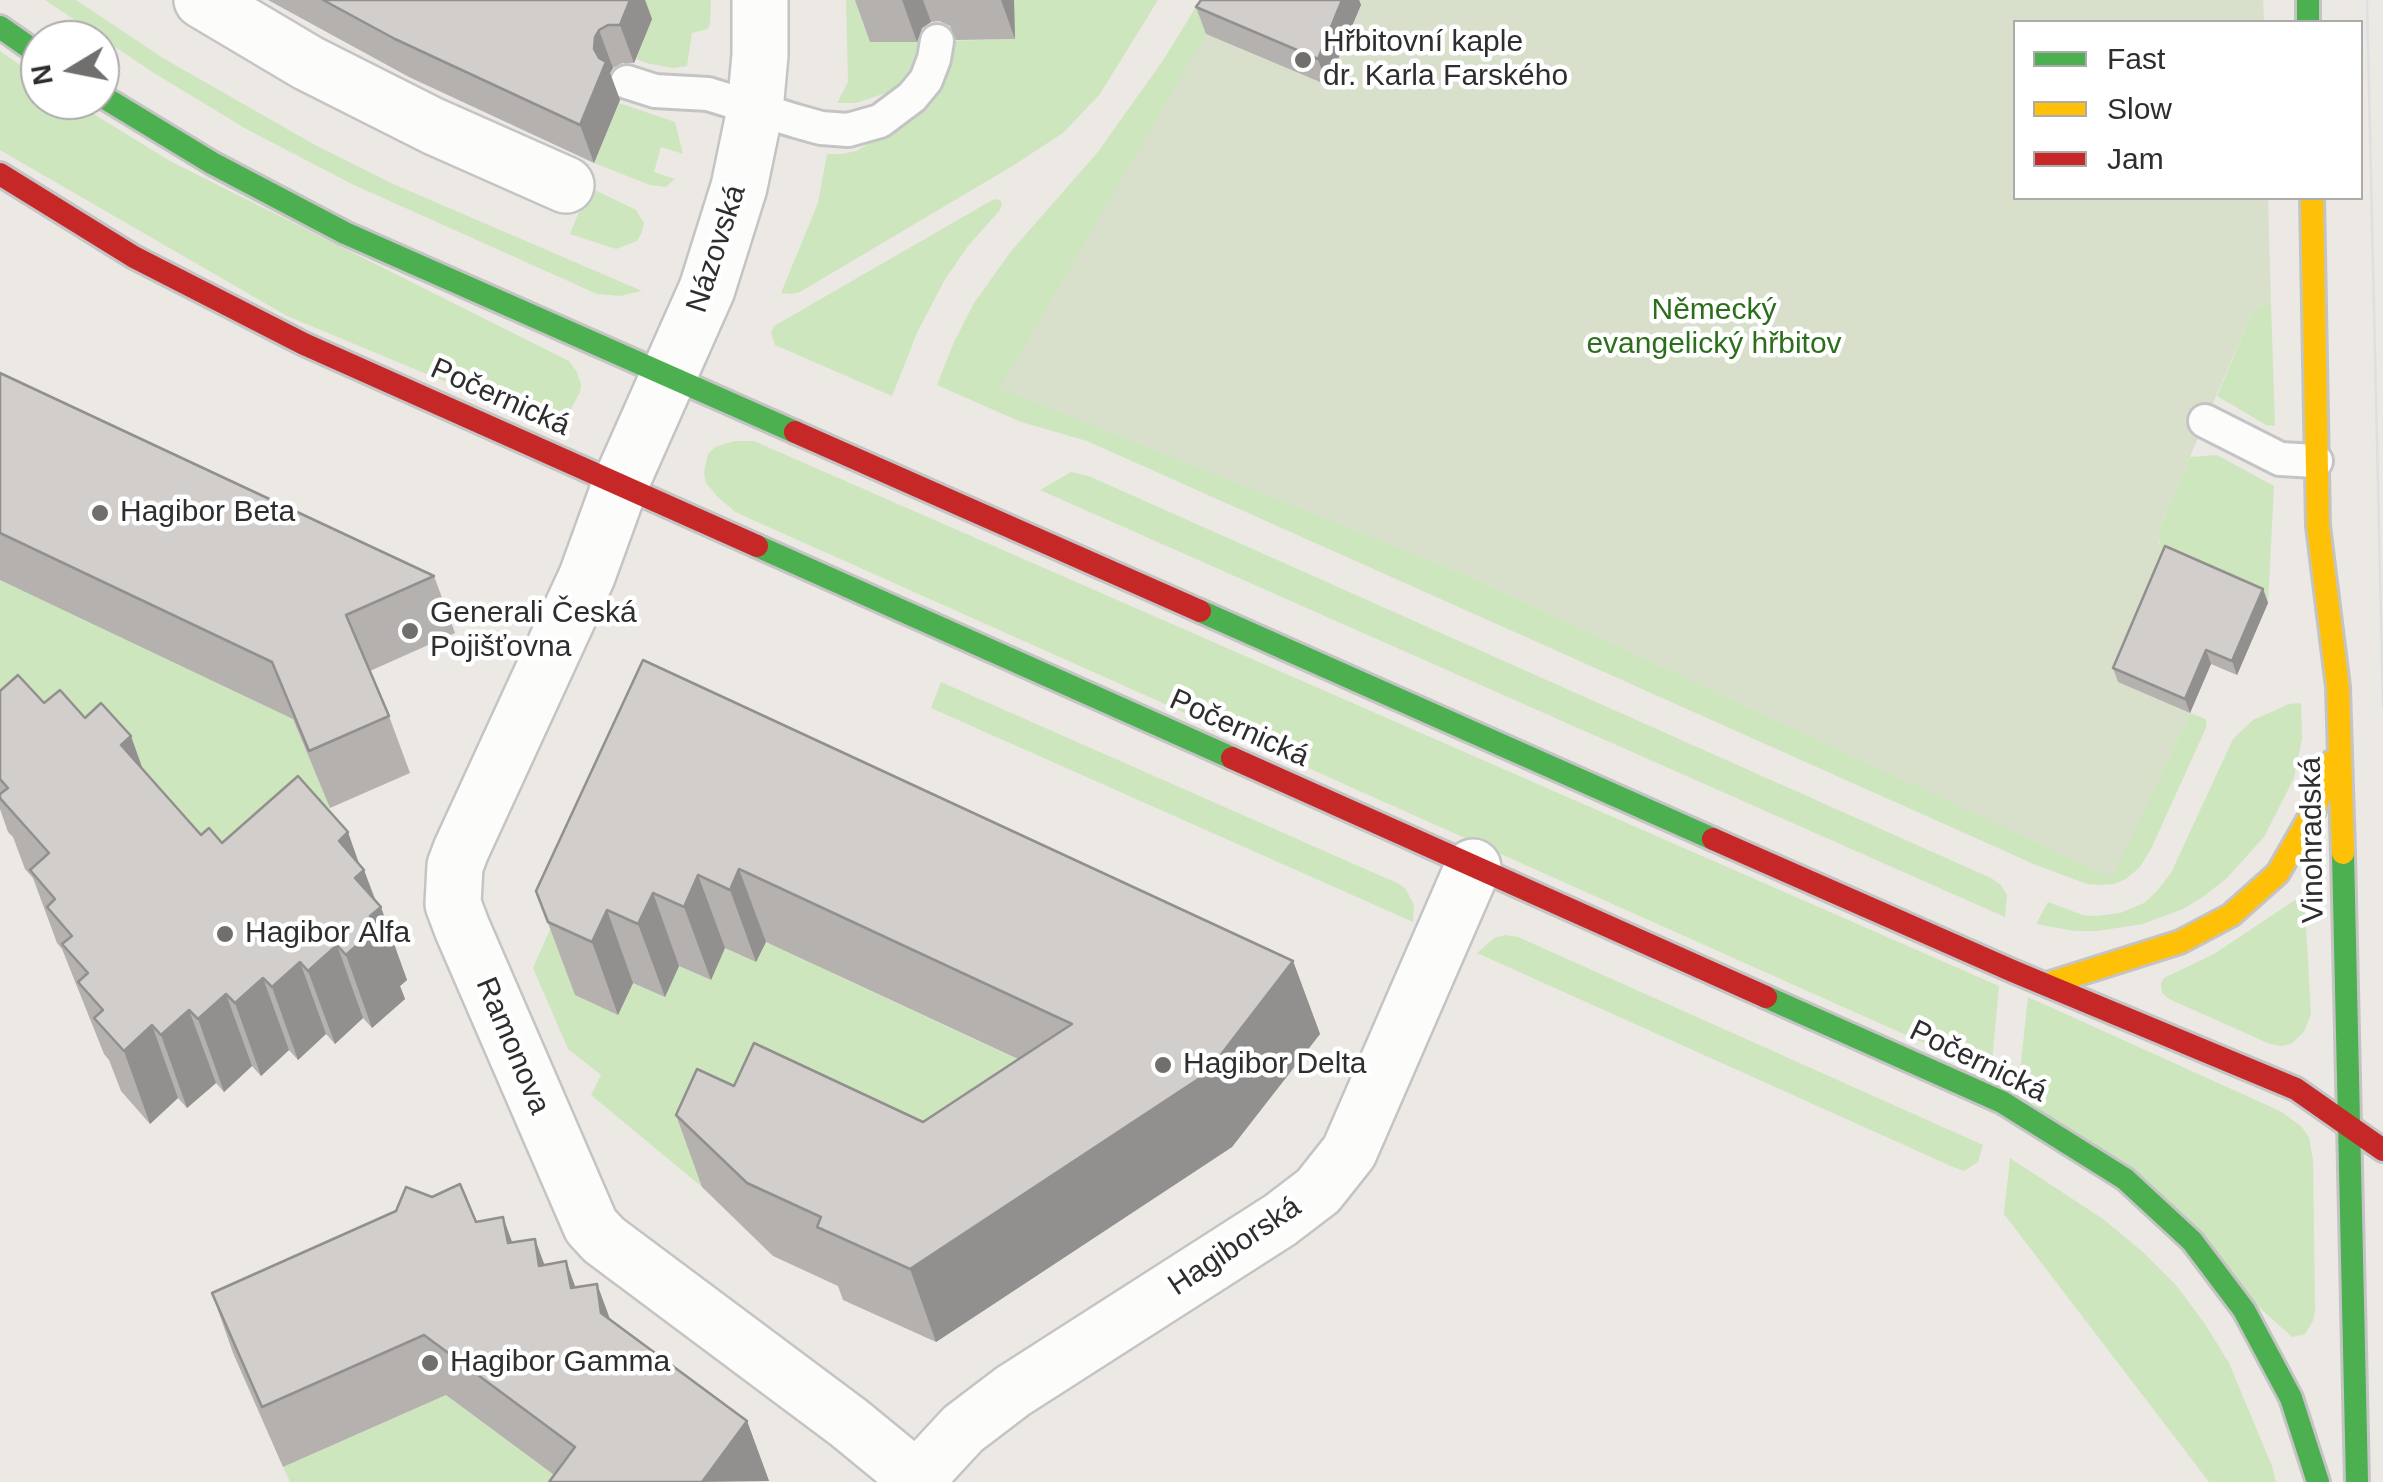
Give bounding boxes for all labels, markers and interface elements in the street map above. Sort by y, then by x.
north arrow [20,20,120,120]
legend [2013,20,2363,200]
place label: Hřbitovní kaple dr. Karla Farského [1323,25,1568,96]
text: Fast [2107,42,2165,75]
marker: Hřbitovní kaple dr. Karla Farského [1292,49,1314,71]
text: N [25,62,59,88]
text: Slow [2107,92,2172,125]
text: Jam [2107,142,2164,175]
street label: Názovská [680,181,754,317]
park label: Německý evangelický hřbitov [1586,293,1842,364]
street label: Počernická [425,351,575,445]
place label: Hagibor Beta [120,495,295,531]
marker: Hagibor Beta [89,502,111,524]
place label: Generali Česká Pojišťovna [430,596,637,666]
marker: Generali Česká Pojišťovna [399,620,421,642]
street label: Počernická [1164,682,1314,776]
street label: Vinohradská [2294,757,2332,923]
place label: Hagibor Alfa [245,916,410,952]
marker: Hagibor Alfa [214,923,236,945]
street label: Ramonova [467,972,557,1120]
street label: Počernická [1903,1013,2053,1111]
place label: Hagibor Delta [1183,1047,1366,1083]
marker: Hagibor Delta [1152,1054,1174,1076]
street label: Hagiborská [1162,1190,1308,1304]
place label: Hagibor Gamma [450,1345,670,1381]
marker: Hagibor Gamma [419,1352,441,1374]

